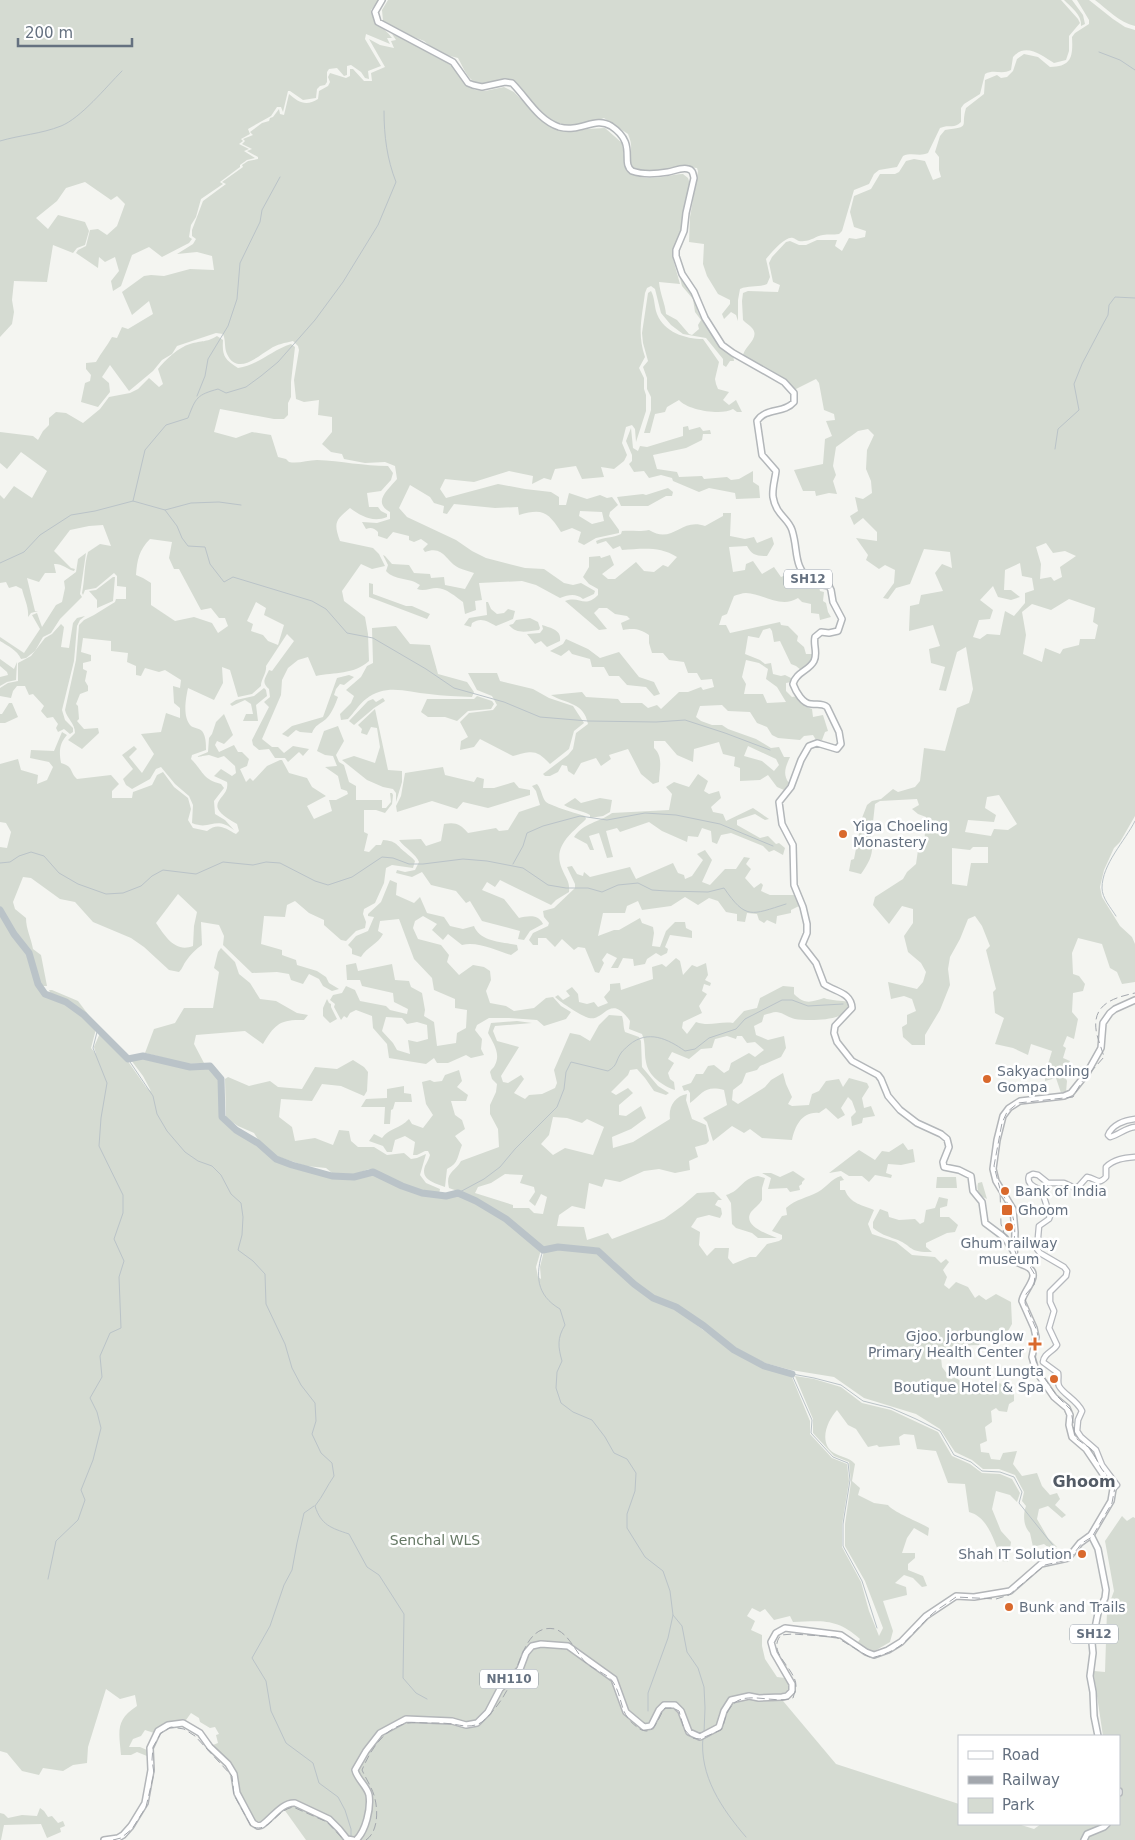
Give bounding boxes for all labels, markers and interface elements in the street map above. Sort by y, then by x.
scale bar [18,15,131,47]
text: 200 m [25,24,73,42]
road number: SH12 [784,570,832,588]
place label: Yiga Choeling Monastery [852,818,948,850]
marker: Yiga Choeling Monastery [837,828,849,840]
place label: Sakyacholing Gompa [997,1063,1090,1095]
marker: Sakyacholing Gompa [981,1073,993,1085]
place label: Bank of India [1015,1183,1107,1199]
marker: Bank of India [999,1185,1011,1197]
place label: Ghoom [1018,1202,1069,1218]
marker: Ghoom [1000,1203,1014,1217]
marker: Ghum railway museum [1003,1221,1015,1233]
place label: Ghum railway museum [960,1235,1058,1267]
place label: Gjoo. jorbunglow Primary Health Center [868,1328,1024,1360]
marker: Gjoo. jorbunglow Primary Health Center [1028,1337,1042,1351]
place label: Mount Lungta Boutique Hotel & Spa [894,1363,1044,1395]
marker: Mount Lungta Boutique Hotel & Spa [1048,1373,1060,1385]
district label: Ghoom [1052,1472,1116,1491]
park label: Senchal WLS [390,1532,480,1548]
place label: Shah IT Solution [958,1546,1072,1562]
marker: Shah IT Solution [1076,1548,1088,1560]
place label: Bunk and Trails [1019,1599,1126,1615]
marker: Bunk and Trails [1003,1601,1015,1613]
road number: SH12 [1070,1625,1118,1644]
road number: NH110 [480,1670,538,1688]
legend [958,1735,1120,1825]
text: Road [1002,1746,1040,1764]
text: Railway [1002,1771,1060,1789]
text: Park [1002,1796,1035,1814]

